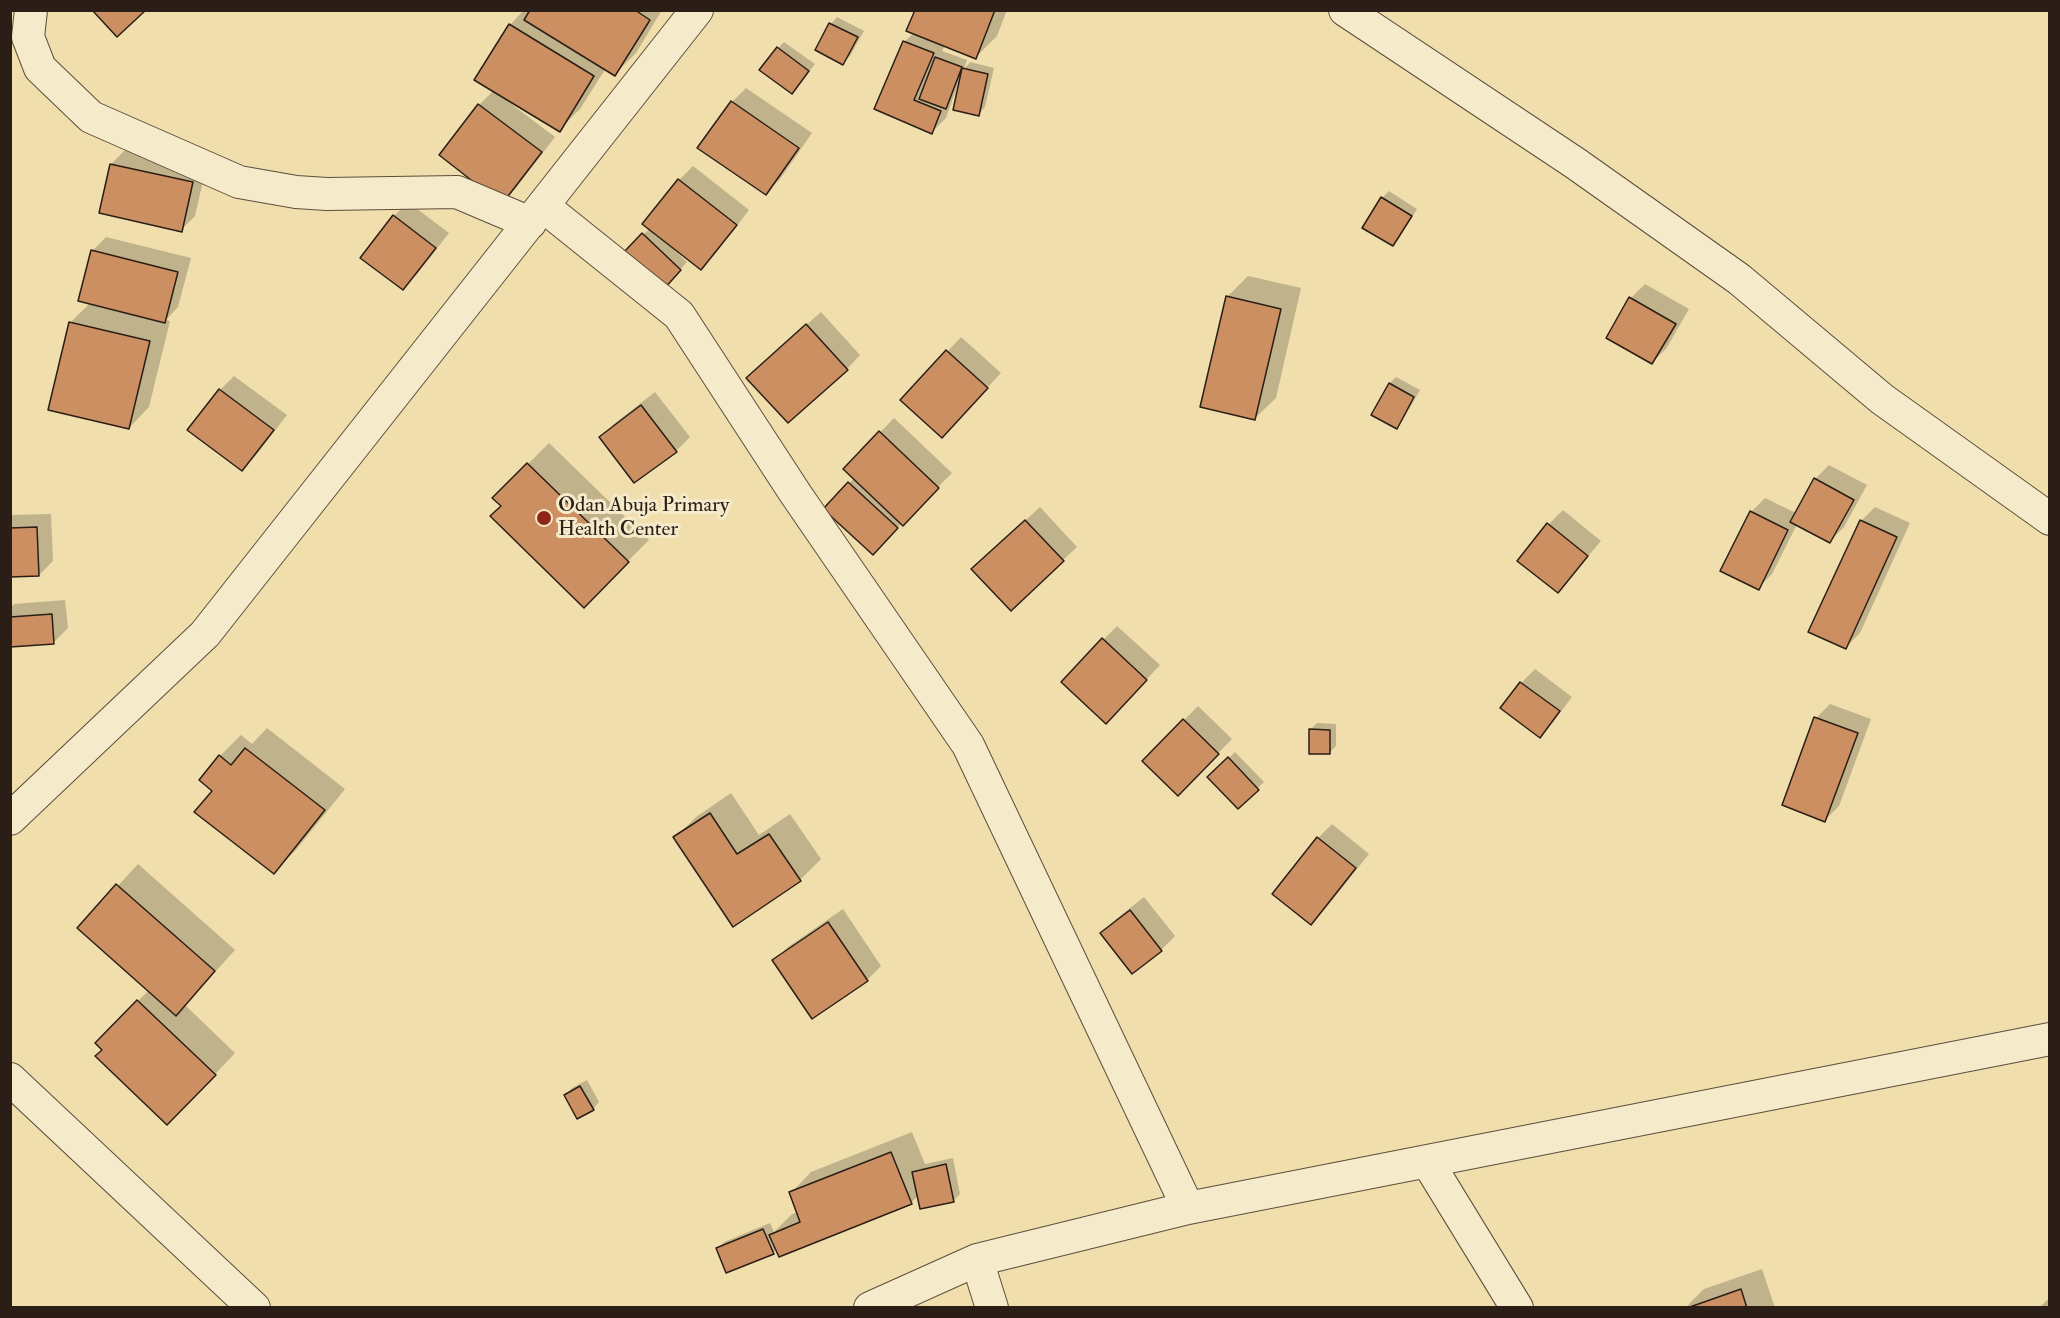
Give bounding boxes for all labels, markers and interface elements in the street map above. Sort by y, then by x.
place label: Odan Abuja Primary Health Center [558,493,729,543]
marker: Odan Abuja Primary Health Center [535,509,553,527]

